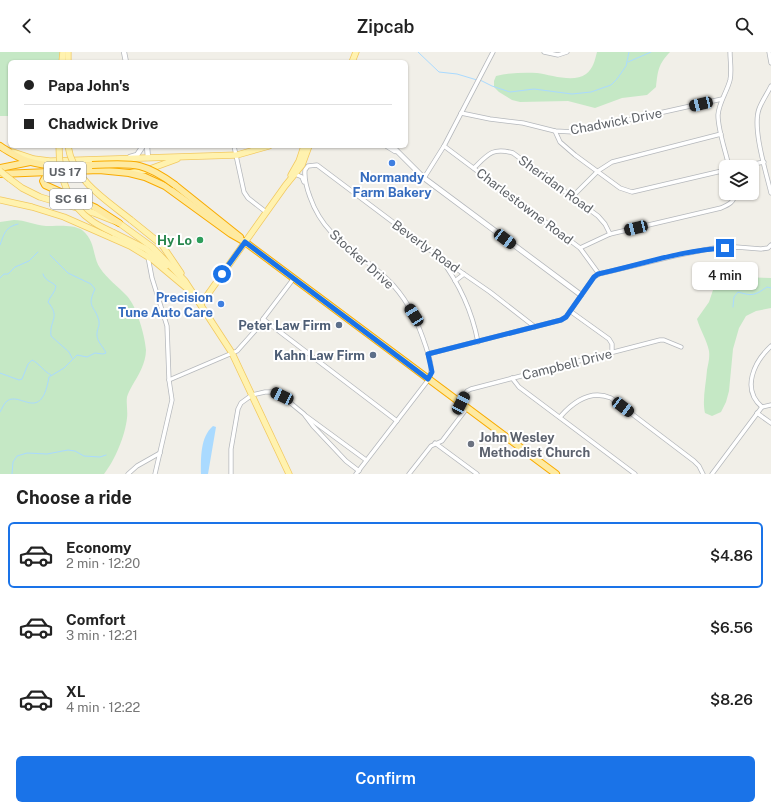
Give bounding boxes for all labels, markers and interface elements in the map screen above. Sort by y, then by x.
icon: back [16,15,38,37]
icon: search [733,15,755,37]
text: Zipcab [357,16,414,37]
text: Papa John's [48,77,130,94]
car [688,95,714,113]
street label: Chadwick Drive [569,105,663,138]
text: Chadwick Drive [48,115,159,132]
street label: Sheridan Road [516,152,596,216]
marker: Normandy Farm Bakery [387,158,397,168]
map controls [719,160,759,200]
button: layers [719,160,759,200]
road number: US 17 [44,162,86,182]
street label: Charlestowne Road [473,165,576,248]
place label: Normandy Farm Bakery [353,170,432,200]
road number: SC 61 [50,189,92,209]
street label: Beverly Road [389,217,462,276]
car [623,219,649,237]
street label: Stocker Drive [326,227,397,292]
car [492,227,518,251]
place label: Hy Lo [157,233,192,248]
marker: Hy Lo [195,235,205,245]
route end [716,239,734,257]
callout: 4 min [692,262,758,290]
route start [213,265,231,283]
text: 4 min [708,268,742,283]
place label: Precision Tune Auto Care [118,290,213,320]
marker: Precision Tune Auto Care [216,299,226,309]
car [402,302,426,328]
place label: Peter Law Firm [238,318,331,333]
marker: Peter Law Firm [334,320,344,330]
street label: Campbell Drive [521,346,614,383]
place label: Kahn Law Firm [274,348,365,363]
marker: Kahn Law Firm [368,350,378,360]
car [269,385,295,407]
car [450,390,472,416]
car [610,395,636,419]
place label: John Wesley Methodist Church [479,430,590,460]
marker: John Wesley Methodist Church [466,439,476,449]
text: Choose a ride [16,487,132,508]
icon: car [18,537,54,573]
text: Economy [66,539,131,556]
text: $4.86 [710,547,753,564]
text: 2 min · 12:20 [66,556,140,571]
icon: car [18,609,54,645]
text: Comfort [66,611,126,628]
text: $6.56 [710,619,753,636]
text: 3 min · 12:21 [66,628,138,643]
icon: car [18,681,54,717]
text: XL [66,683,85,700]
text: $8.26 [710,691,753,708]
text: 4 min · 12:22 [66,700,140,715]
button: Confirm [16,756,755,802]

